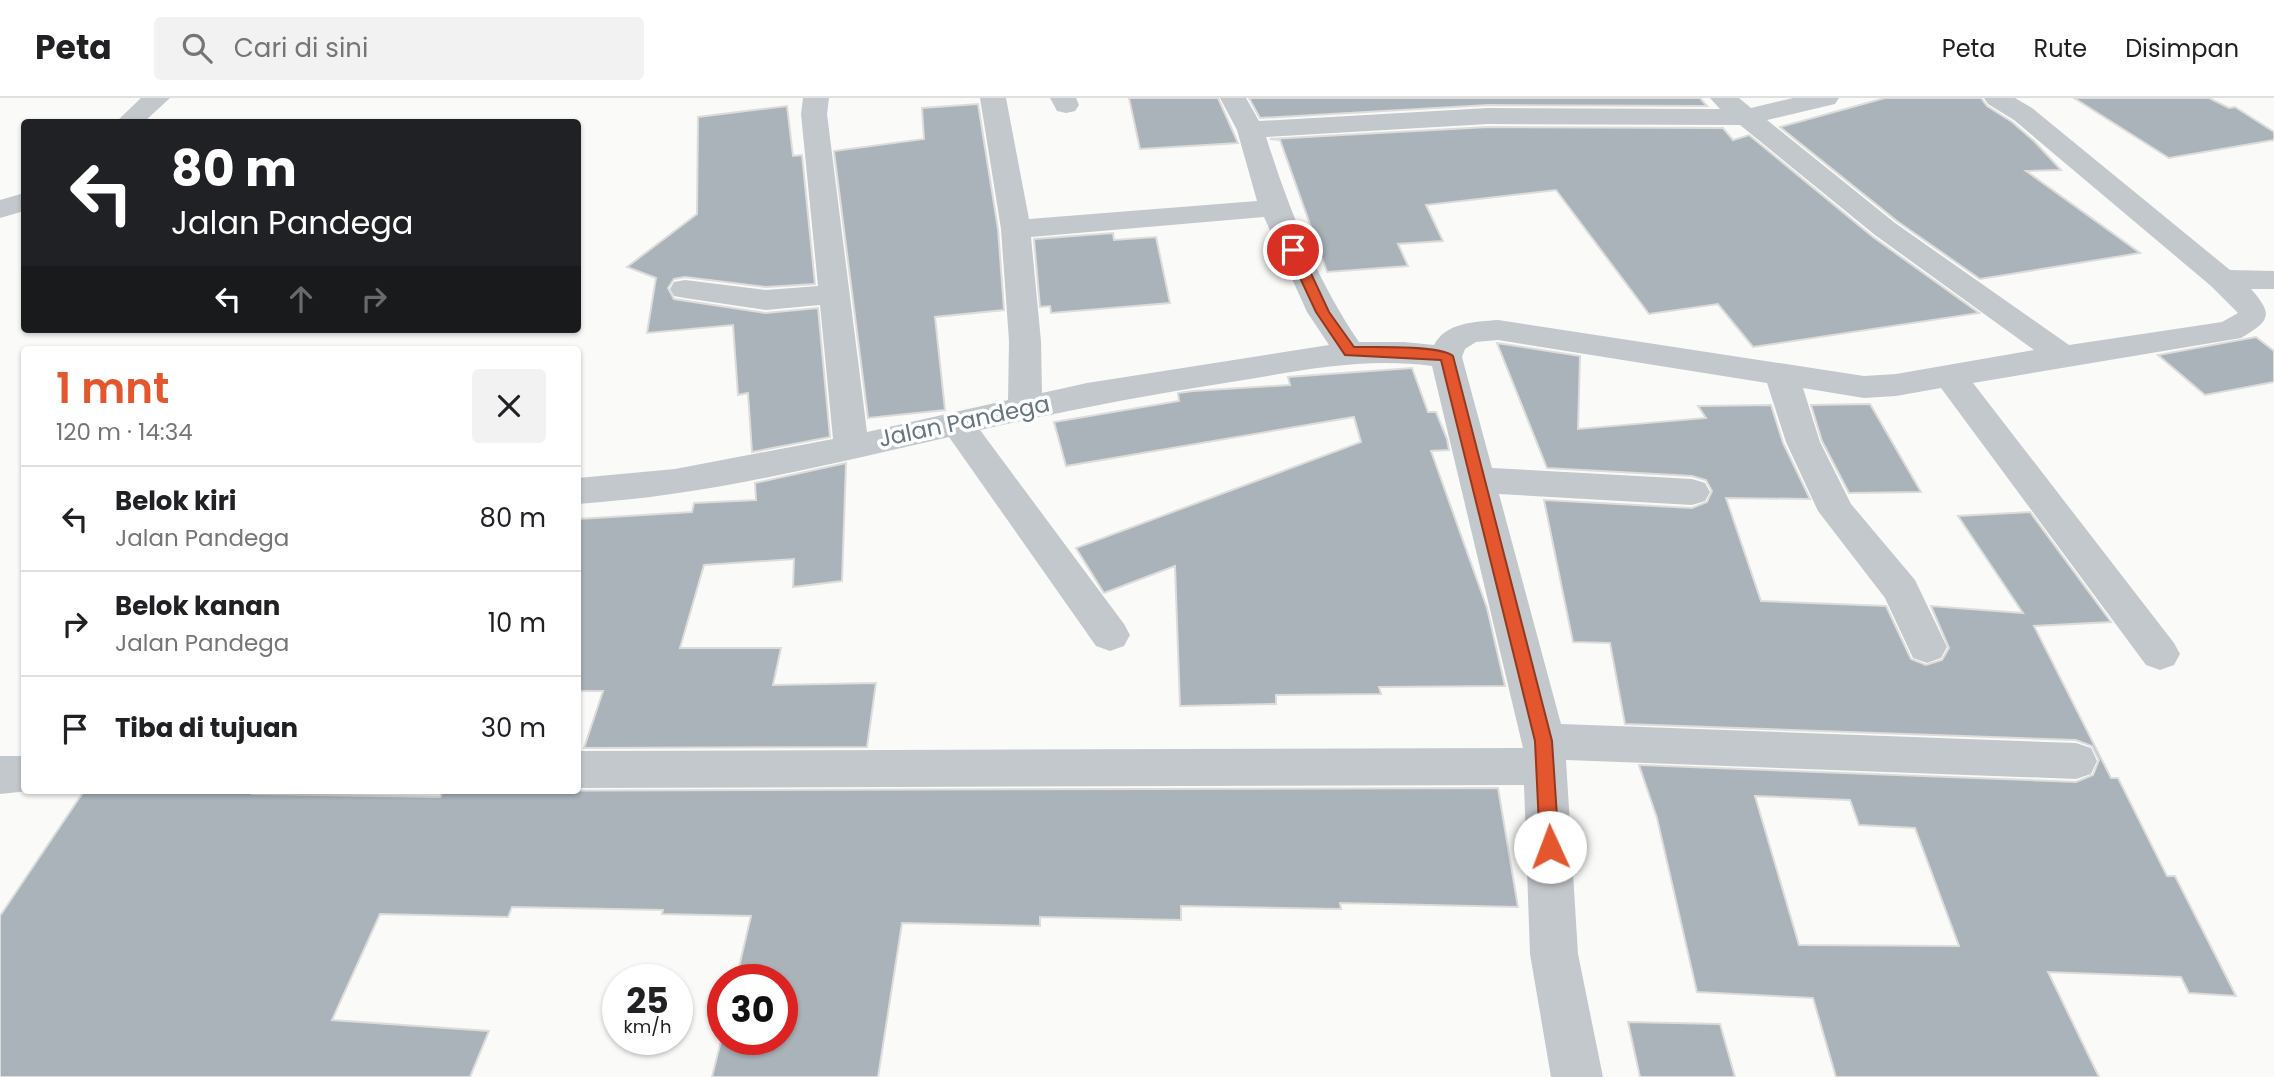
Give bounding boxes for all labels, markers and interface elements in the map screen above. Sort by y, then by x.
search box [154,17,644,80]
text: Peta [35,24,112,71]
icon: search [178,29,216,67]
text: Cari di sini [234,30,368,66]
text: Peta [1942,32,1996,65]
text: Rute [2034,32,2087,65]
text: Disimpan [2125,32,2239,65]
text: 80 m [171,135,297,203]
icon: left [56,147,147,238]
text: Jalan Pandega [171,200,414,245]
pin [1263,220,1323,280]
icon: arrive [1274,231,1312,269]
icon: left [209,280,247,318]
icon: ahead [282,280,320,318]
icon: right [355,280,393,318]
text: 1 mnt [56,359,169,418]
button: close [472,369,546,443]
street label: Jalan Pandega [875,387,1053,455]
text: 120 m · 14:34 [56,416,193,448]
text: Belok kiri [115,483,237,519]
icon: left [56,500,94,538]
text: 80 m [480,500,546,536]
text: Jalan Pandega [115,522,289,554]
text: Belok kanan [115,588,280,624]
icon: right [56,605,94,643]
text: 10 m [488,605,546,641]
text: Jalan Pandega [115,627,289,659]
icon: arrive [56,710,94,748]
text: Tiba di tujuan [115,710,298,746]
text: 30 m [481,710,546,746]
position arrow [1513,810,1587,884]
speed limit sign: 30 [707,964,798,1055]
text: 25 [626,976,669,1025]
text: km/h [624,1014,671,1039]

